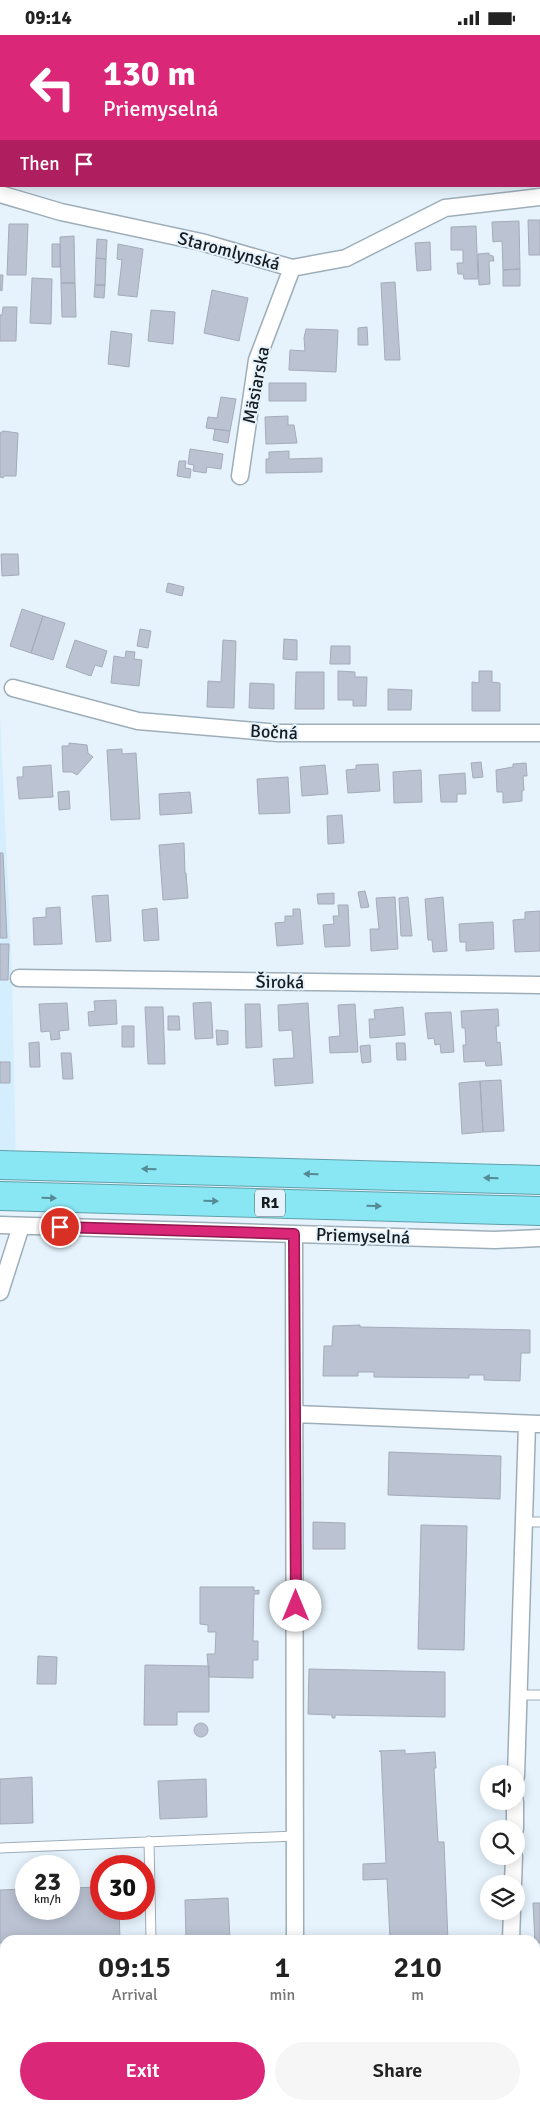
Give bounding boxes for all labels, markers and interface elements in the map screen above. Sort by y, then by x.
text: 09:14 [25,6,72,30]
text: 130 m [103,52,196,95]
icon: left [20,55,85,120]
text: Priemyselná [103,95,218,122]
icon: arrive [70,150,98,178]
text: Then [20,152,60,176]
street label: Staromlynská [176,227,282,275]
street label: Mäsiarska [238,345,274,425]
street label: Bočná [250,720,298,744]
street label: Široká [255,971,305,993]
one-way arrow [141,1165,157,1173]
one-way arrow [303,1170,319,1178]
one-way arrow [483,1174,499,1182]
road number: R1 [255,1189,285,1217]
one-way arrow [41,1194,57,1202]
one-way arrow [203,1198,219,1206]
one-way arrow [366,1203,382,1211]
pin [39,1206,81,1248]
icon: arrive [46,1213,74,1241]
street label: Priemyselná [315,1223,411,1249]
position arrow [269,1579,321,1631]
map controls [480,1765,525,1920]
button: sound [480,1765,525,1810]
button: search [480,1820,525,1865]
speed limit sign: 30 [90,1855,155,1920]
text: 23 [34,1866,61,1897]
button: layers [480,1875,525,1920]
text: km/h [34,1892,61,1907]
text: 09:15 [98,1949,171,1986]
text: 1 [274,1949,290,1986]
text: 210 [393,1949,442,1986]
text: Arrival [112,1985,158,2005]
text: min [269,1985,295,2005]
text: m [411,1985,424,2005]
button: Exit [20,2042,265,2100]
button: Share [275,2042,520,2100]

